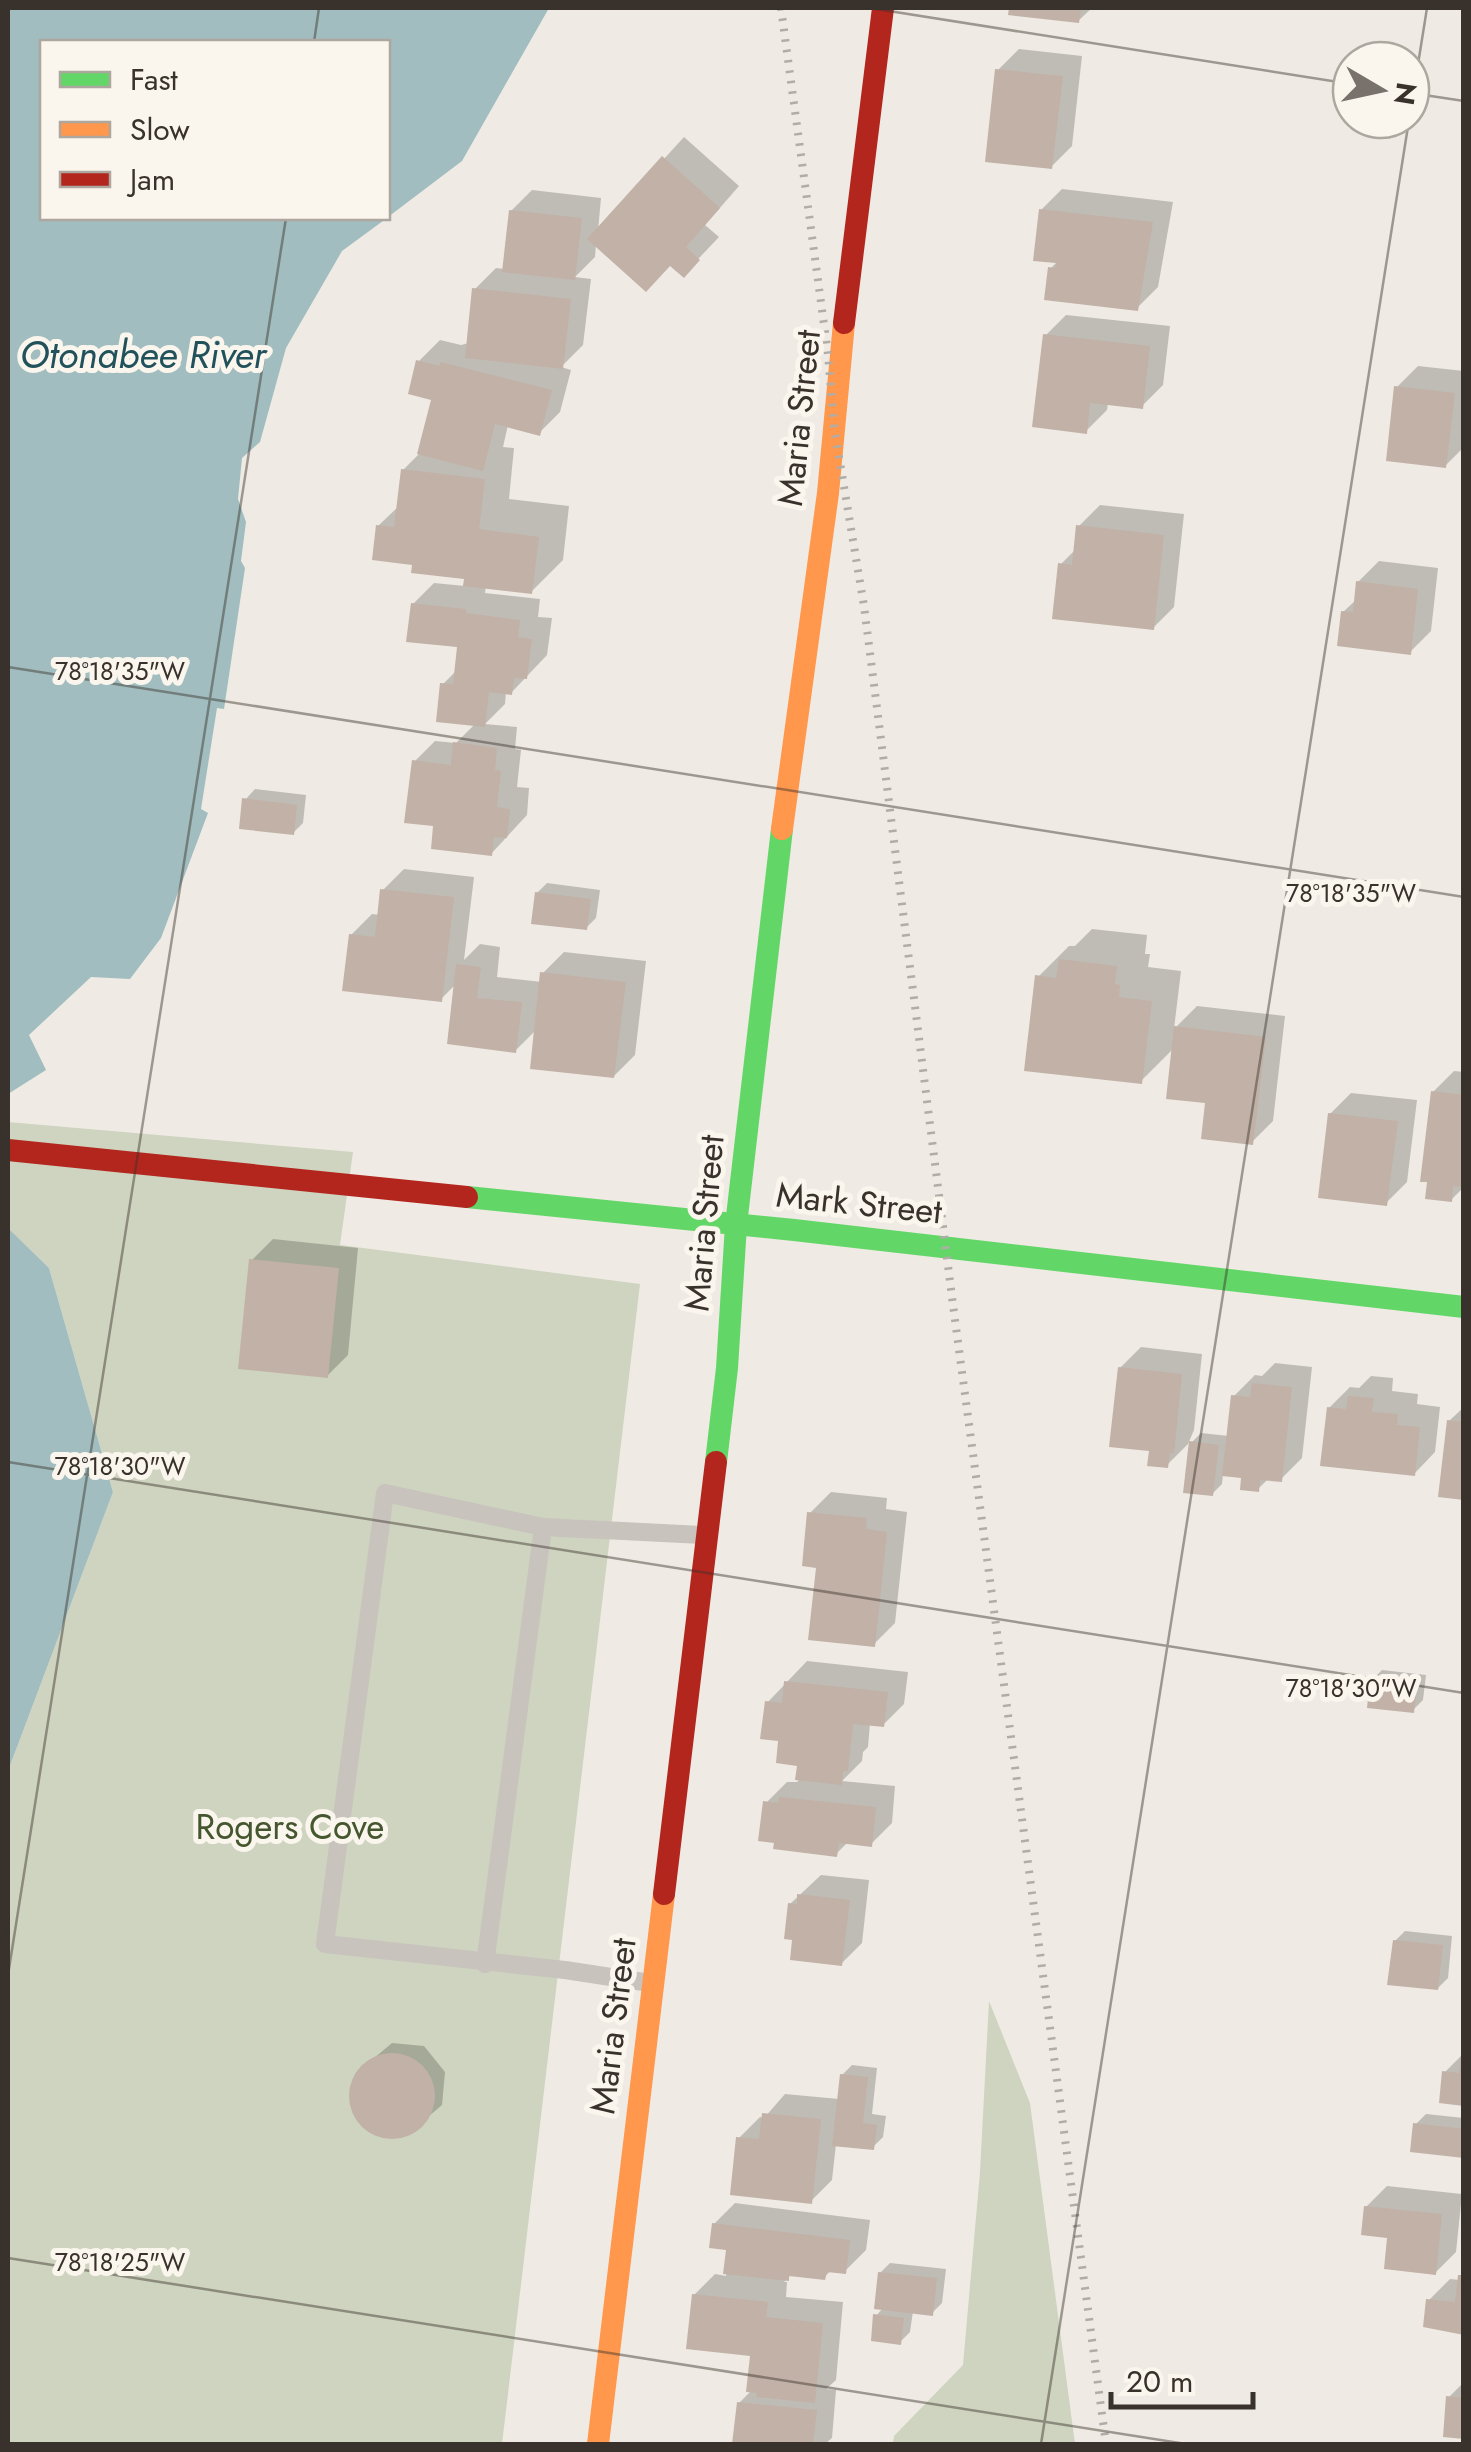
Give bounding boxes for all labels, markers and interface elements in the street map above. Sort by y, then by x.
legend [40,40,390,220]
north arrow [1331,40,1431,140]
text: Fast [130,58,179,101]
text: N [1383,80,1427,108]
text: Slow [130,108,190,151]
text: Jam [126,158,175,201]
water label: Otonabee River [20,327,269,382]
street label: Maria Street [765,327,833,509]
text: 78°18'35"W [55,653,185,689]
text: 78°18'35"W [1286,875,1416,911]
street label: Maria Street [671,1132,737,1313]
street label: Mark Street [774,1169,945,1237]
text: 78°18'30"W [55,1448,186,1484]
text: 78°18'30"W [1286,1670,1417,1706]
park label: Rogers Cove [196,1802,384,1852]
street label: Maria Street [577,1934,649,2117]
text: 78°18'25"W [55,2244,185,2280]
scale bar [1111,2347,1254,2409]
text: 20 m [1126,2360,1193,2403]

